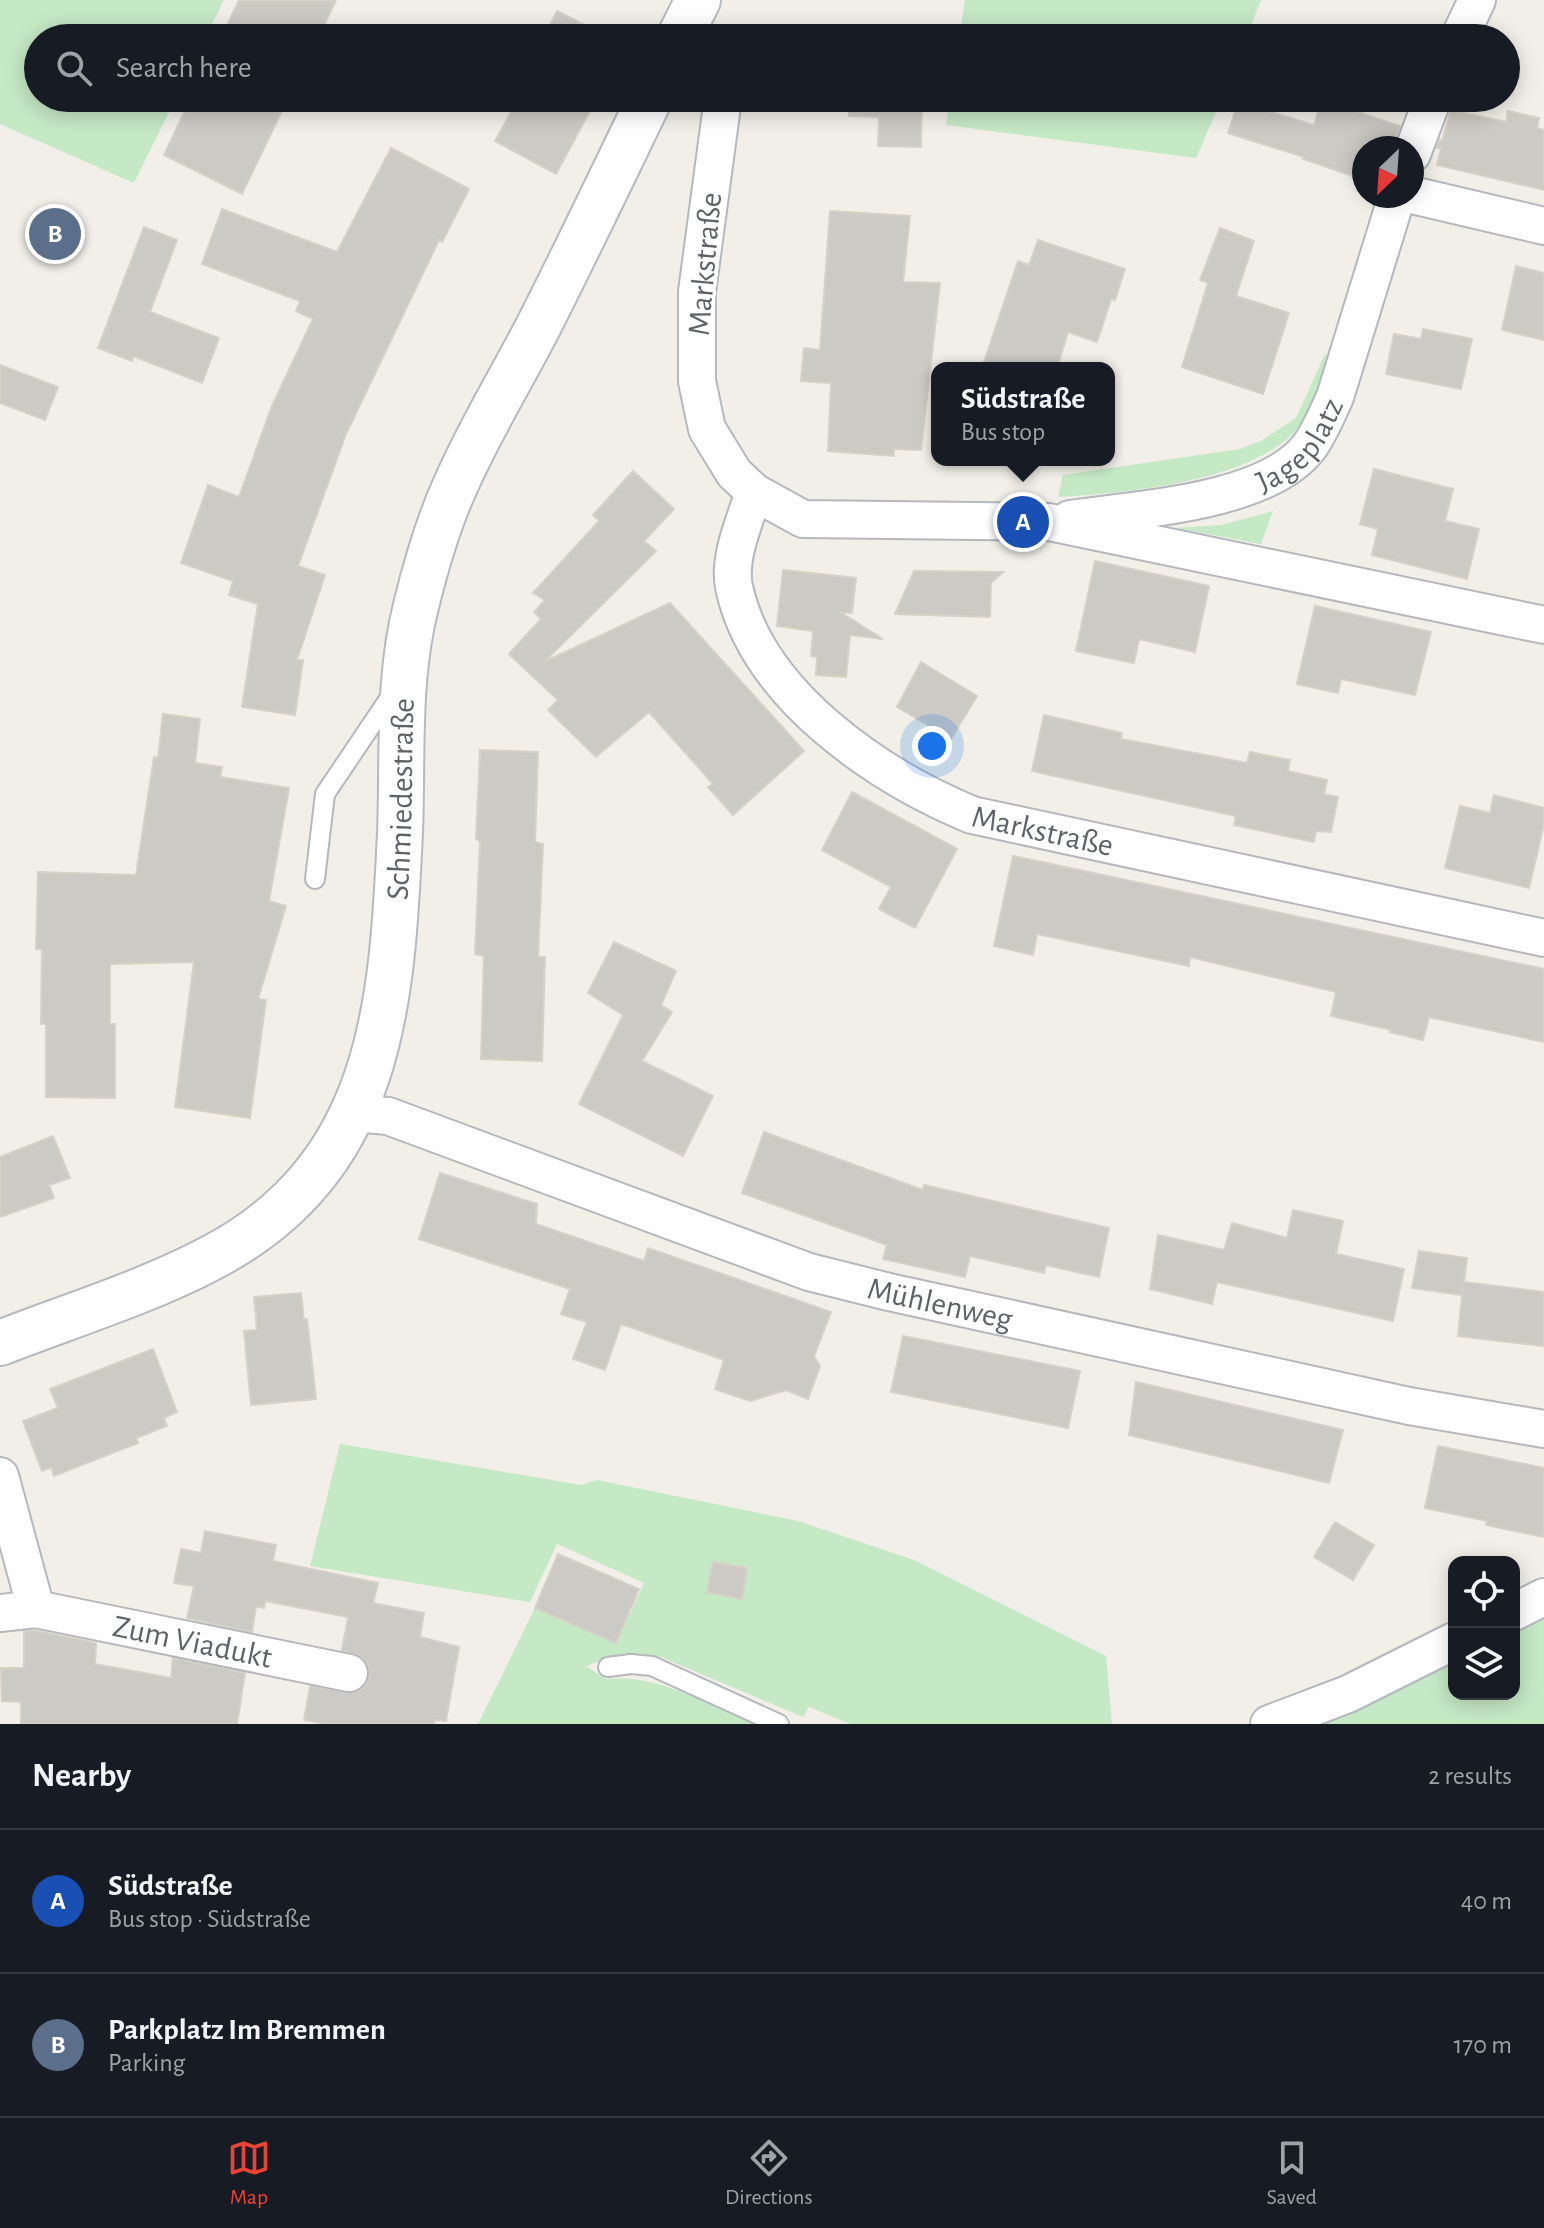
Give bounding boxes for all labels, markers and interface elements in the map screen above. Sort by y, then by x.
search box [24,24,1520,112]
icon: search [52,46,96,90]
text: Search here [116,53,252,83]
north arrow [1352,136,1424,208]
street label: Markstraße [683,191,727,337]
pin: B [29,204,81,264]
popup [931,362,1115,466]
text: Südstraße [961,384,1085,414]
street label: Jageplatz [1252,393,1349,498]
text: Bus stop [961,419,1045,445]
pin: A [997,492,1049,552]
street label: Schmiedestraße [381,697,420,901]
your location [912,726,952,766]
street label: Markstraße [969,800,1116,862]
street label: Mühlenweg [864,1272,1016,1336]
map controls [1448,1556,1520,1700]
button: locate [1448,1556,1520,1628]
street label: Zum Viadukt [110,1610,275,1674]
button: layers [1448,1628,1520,1700]
text: Nearby [32,1759,131,1793]
text: 2 results [1428,1763,1512,1789]
text: Südstraße [108,1871,233,1901]
text: A [50,1888,66,1914]
text: 40 m [1461,1888,1512,1914]
text: Bus stop · Südstraße [108,1906,311,1932]
text: Parkplatz Im Bremmen [108,2015,386,2045]
text: B [50,2032,66,2058]
text: 170 m [1453,2032,1512,2058]
text: Parking [108,2050,185,2076]
tab: Map [227,2136,271,2210]
tab: Directions [725,2136,813,2210]
tab: Saved [1267,2136,1317,2210]

